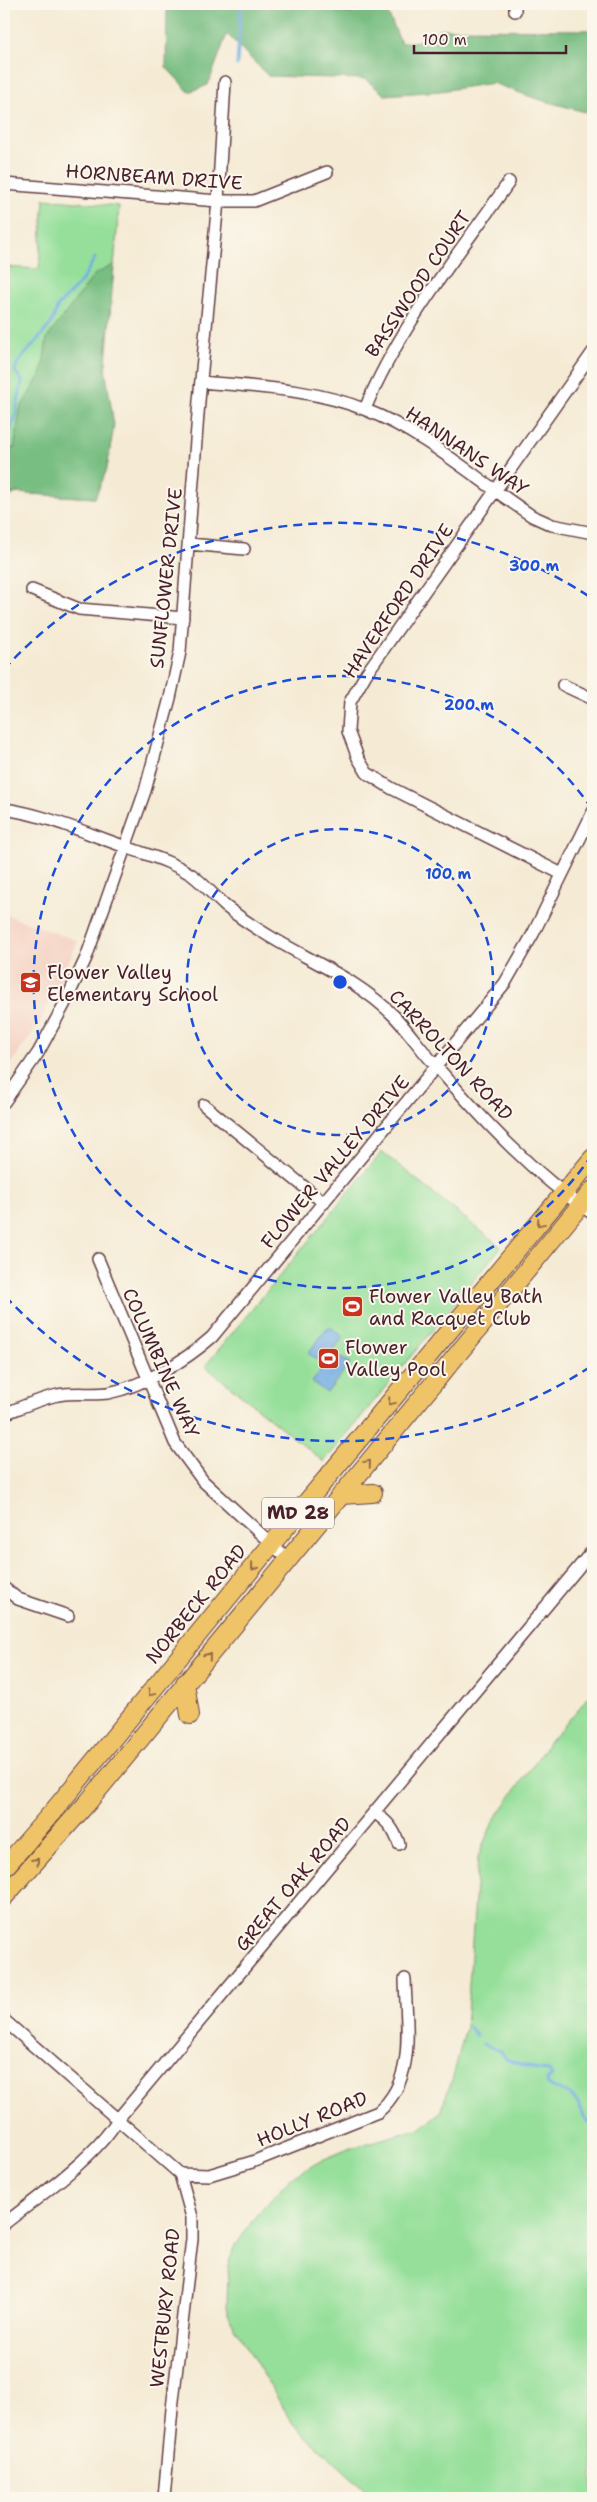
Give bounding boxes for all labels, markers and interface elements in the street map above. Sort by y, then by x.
scale bar [414,22,567,54]
text: 100 m [422,30,467,50]
street label: HORNBEAM DRIVE [65,158,243,196]
street label: BASSWOOD COURT [360,206,477,362]
street label: HANNANS WAY [401,401,534,502]
street label: SUNFLOWER DRIVE [144,486,188,670]
street label: HAVERFORD DRIVE [337,519,459,683]
text: 300 m [509,556,559,576]
text: 200 m [444,695,494,715]
text: 100 m [425,864,471,884]
place label: Flower Valley Elementary School [47,960,218,1007]
school or university icon: Flower Valley Elementary School [19,971,43,995]
centre of rings [331,973,349,991]
street label: CARROLTON ROAD [384,984,518,1126]
street label: FLOWER VALLEY DRIVE [255,1070,415,1254]
one-way arrow [537,1217,546,1226]
street label: COLUMBINE WAY [117,1284,206,1442]
place label: Flower Valley Bath and Racquet Club [369,1284,543,1331]
sports icon: Flower Valley Bath and Racquet Club [341,1295,365,1319]
place label: Flower Valley Pool [345,1335,447,1382]
sports icon: Flower Valley Pool [317,1346,341,1370]
one-way arrow [388,1396,397,1405]
one-way arrow [362,1460,370,1469]
road number: MD 28 [262,1498,334,1529]
street label: NORBECK ROAD [140,1539,252,1669]
one-way arrow [251,1561,259,1570]
one-way arrow [203,1652,212,1661]
one-way arrow [148,1687,157,1696]
street label: GREAT OAK ROAD [229,1812,357,1956]
one-way arrow [31,1857,40,1866]
street label: HOLLY ROAD [253,2085,371,2153]
street label: WESTBURY ROAD [144,2227,186,2389]

